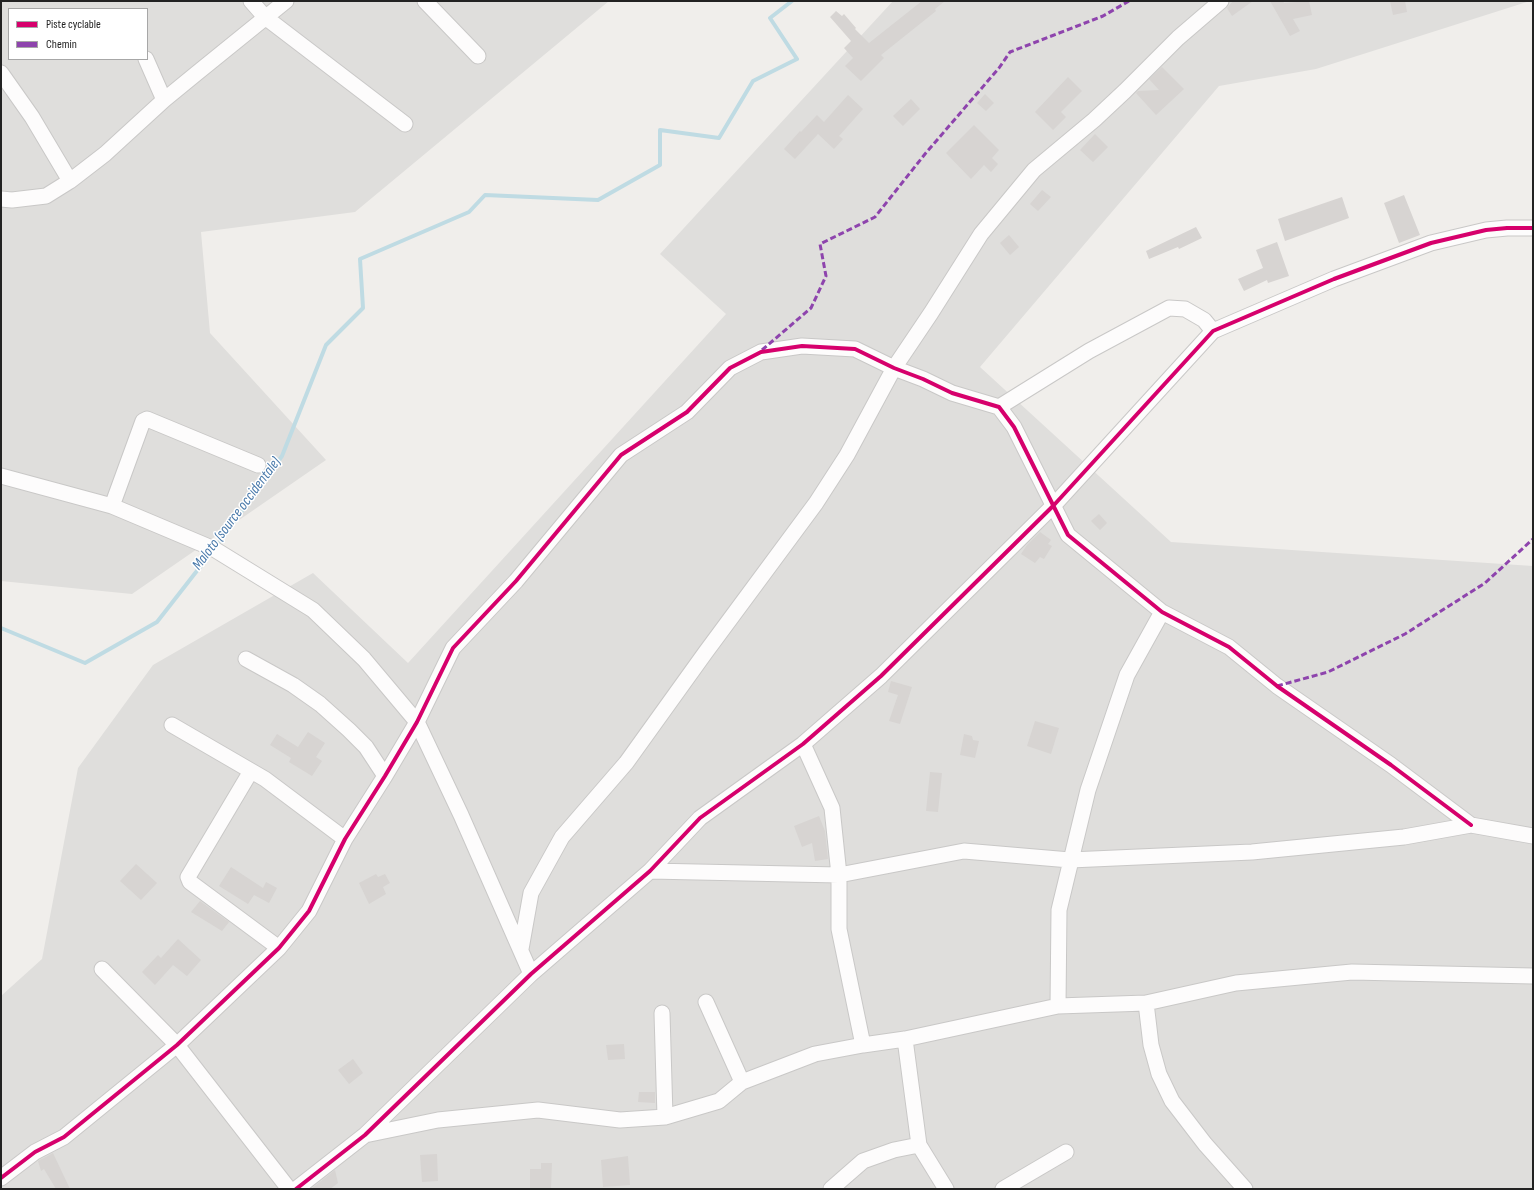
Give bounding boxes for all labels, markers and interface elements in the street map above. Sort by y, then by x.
legend [8,8,148,60]
text: Piste cyclable [46,17,101,32]
text: Chemin [46,37,77,52]
water label: Maloto (source occidentale) [189,454,285,574]

